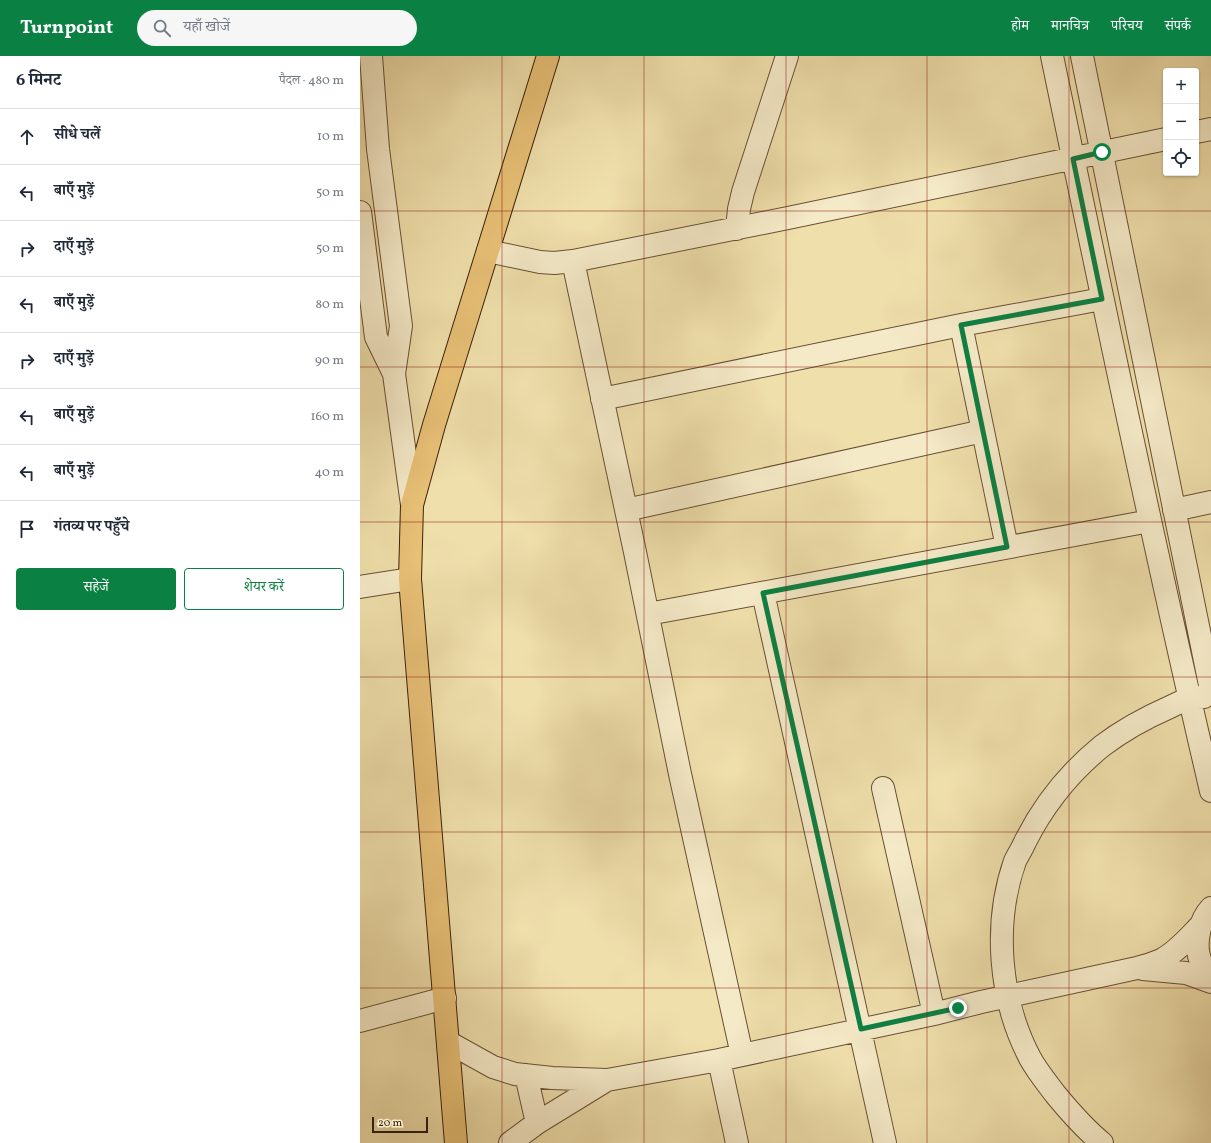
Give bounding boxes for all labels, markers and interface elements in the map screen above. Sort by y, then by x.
search box [137,10,417,46]
text: Turnpoint [20,15,113,41]
icon: search [151,17,173,39]
text: यहाँ खोजें [183,17,230,38]
text: होम [1011,17,1029,36]
text: मानचित्र [1051,17,1089,36]
text: परिचय [1111,17,1143,36]
text: संपर्क [1165,17,1191,36]
map controls [1163,68,1199,176]
button: + [1163,68,1199,104]
text: 6 मिनट [16,69,61,92]
text: पैदल · 480 m [279,72,344,90]
button: − [1163,104,1199,140]
text: सीधे चलें [54,125,101,146]
icon: ahead [16,126,38,148]
text: 10 m [317,128,344,146]
button: locate [1163,140,1199,176]
route start [1093,143,1111,161]
text: बाएँ मुड़ें [54,181,94,202]
icon: left [16,182,38,204]
text: 50 m [316,184,344,202]
text: दाएँ मुड़ें [54,237,94,258]
icon: right [16,238,38,260]
text: 50 m [316,240,344,258]
text: बाएँ मुड़ें [54,293,94,314]
icon: left [16,294,38,316]
text: 80 m [315,296,344,314]
text: दाएँ मुड़ें [54,349,94,370]
icon: right [16,350,38,372]
text: 90 m [315,352,344,370]
text: बाएँ मुड़ें [54,405,94,426]
icon: left [16,406,38,428]
text: 160 m [310,408,344,426]
text: बाएँ मुड़ें [54,461,94,482]
icon: left [16,462,38,484]
text: 40 m [315,464,344,482]
text: गंतव्य पर पहुँचे [54,517,129,538]
icon: arrive [16,518,38,540]
button: सहेजें [16,568,176,610]
button: शेयर करें [184,568,344,610]
route end [949,999,967,1017]
scale bar [372,1115,428,1134]
text: 20 m [378,1116,402,1131]

